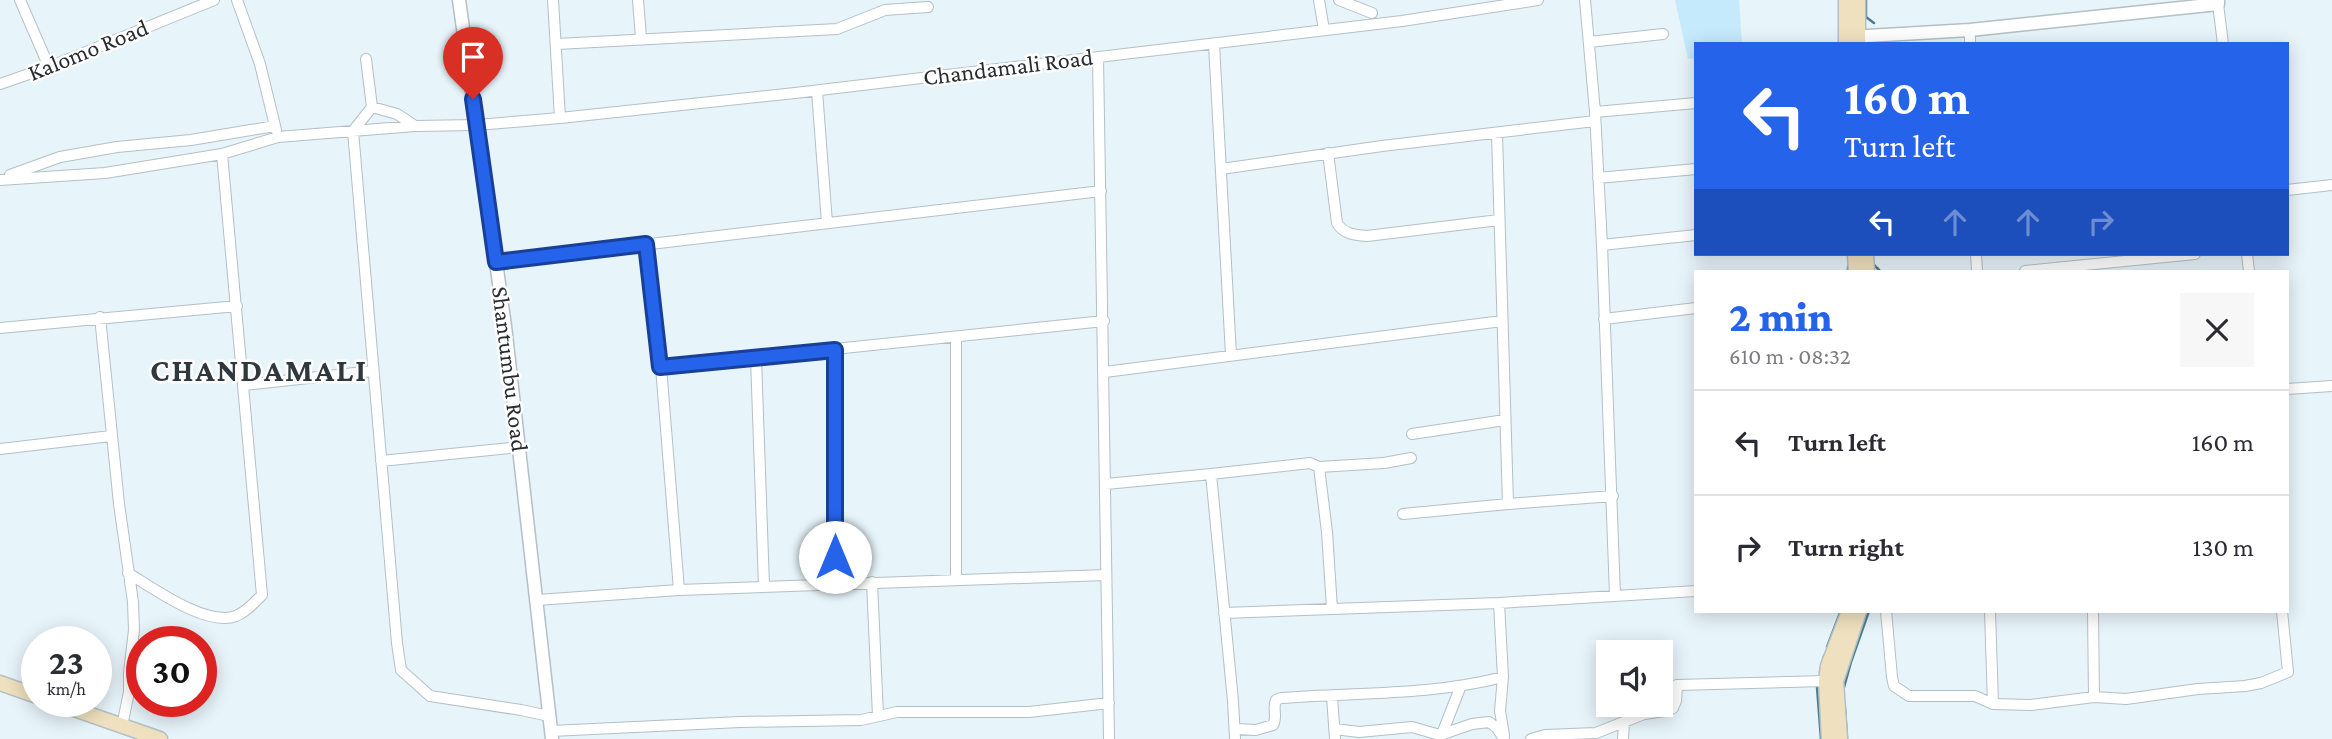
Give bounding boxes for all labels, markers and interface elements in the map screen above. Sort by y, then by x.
street label: Kalomo Road [24,13,152,86]
pin [443,27,503,99]
icon: arrive [454,38,492,76]
street label: Chandamali Road [921,43,1095,90]
icon: left [1729,70,1820,161]
text: 160 m [1844,70,1970,125]
text: Turn left [1844,128,1955,164]
icon: left [1863,203,1901,241]
icon: ahead [1936,203,1974,241]
icon: ahead [2009,203,2047,241]
icon: right [2082,203,2120,241]
street label: Shantumbu Road [487,285,534,453]
text: 2 min [1729,293,1833,340]
button: close [2180,293,2254,367]
text: 610 m · 08:32 [1729,343,1851,369]
district label: CHANDAMALI [150,352,368,388]
icon: left [1729,424,1767,462]
text: Turn left [1788,428,1886,457]
text: 160 m [2192,428,2254,457]
position arrow [798,520,872,594]
icon: right [1729,529,1767,567]
text: Turn right [1788,533,1904,562]
text: 130 m [2193,533,2254,562]
speed limit sign: 30 [126,626,217,717]
map controls [1596,640,1673,717]
button: sound [1596,640,1673,717]
text: 23 [49,643,84,682]
text: km/h [47,679,86,699]

